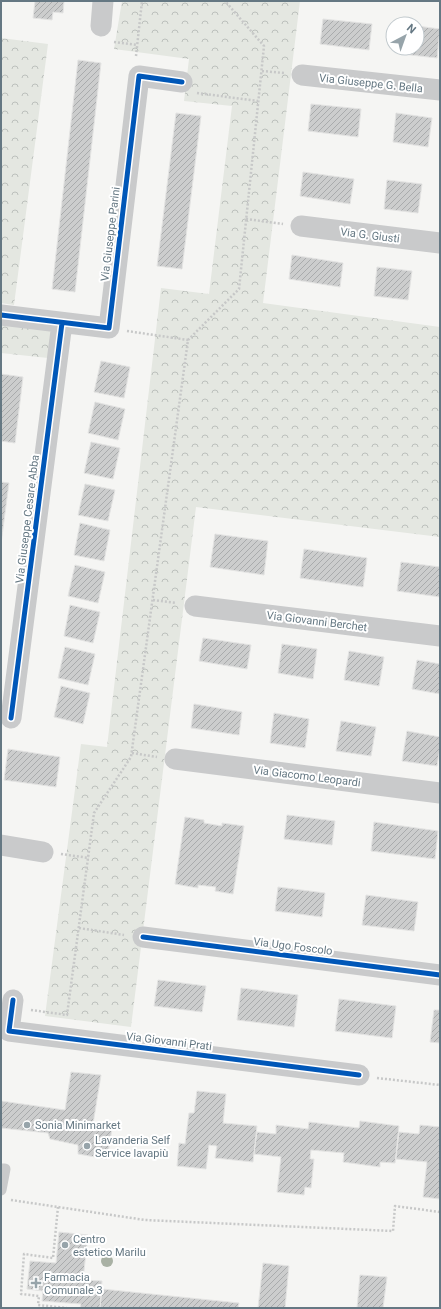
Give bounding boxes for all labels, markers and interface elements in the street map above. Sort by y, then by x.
north arrow [385,16,425,56]
text: N [404,21,419,36]
street label: Via Giuseppe G. Bella [318,72,423,95]
street label: Via Giuseppe Parini [98,186,123,282]
street label: Via G. Giusti [340,225,400,246]
street label: Via Giuseppe Cesare Abba [13,454,42,584]
street label: Via Giovanni Berchet [266,609,368,634]
street label: Via Giacomo Leopardi [253,763,361,790]
street label: Via Ugo Foscolo [253,935,333,958]
street label: Via Giovanni Prati [125,1030,213,1053]
place label: Sonia Minimarket [35,1119,121,1132]
marker: Sonia Minimarket [22,1120,32,1130]
place label: Lavanderia Self Service lavapiù [95,1134,170,1160]
marker: Lavanderia Self Service lavapiù [82,1141,92,1151]
place label: Centro estetico Marilu [73,1233,146,1259]
marker: Centro estetico Marilu [60,1240,70,1250]
place label: Farmacia Comunale 3 [44,1271,103,1297]
marker: Farmacia Comunale 3 [31,1278,41,1288]

